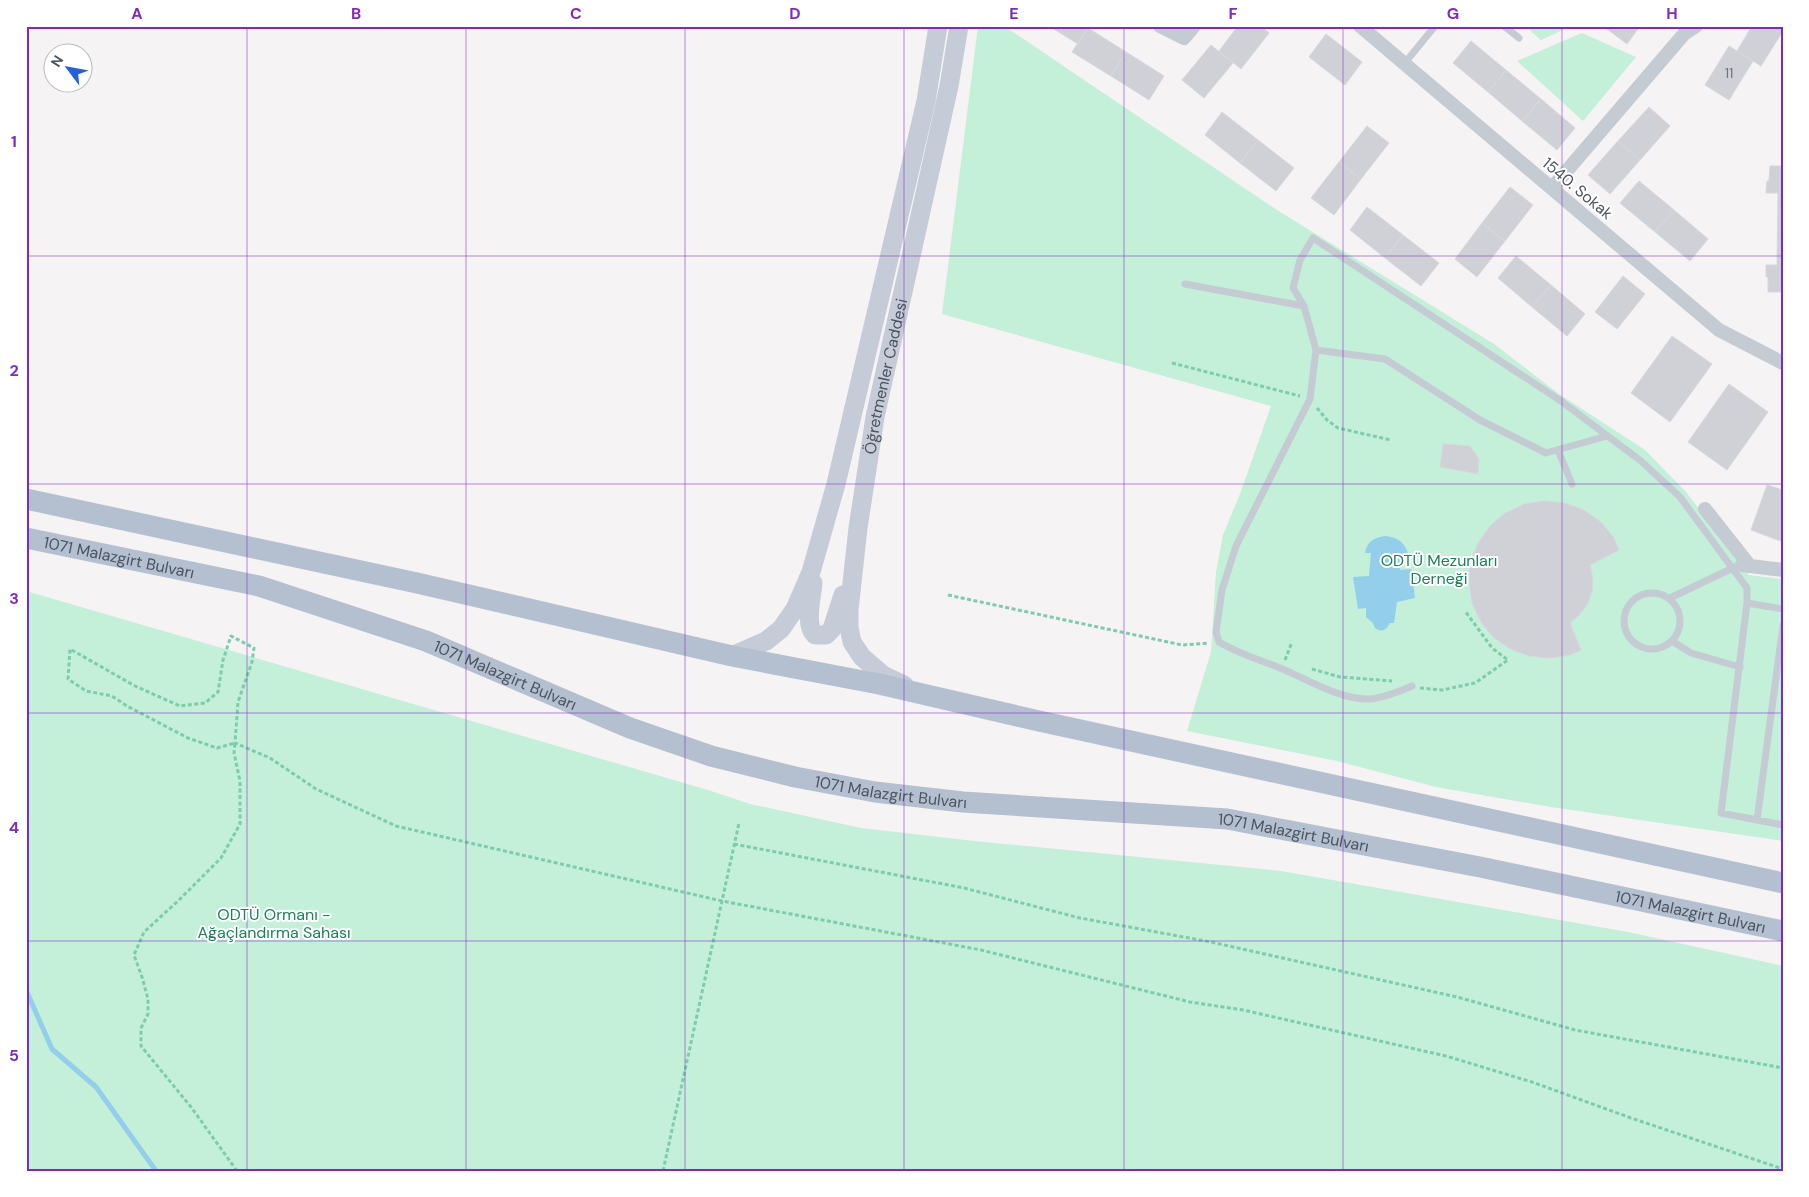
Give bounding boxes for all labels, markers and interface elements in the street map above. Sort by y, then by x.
text: A [131,3,143,24]
text: B [351,3,361,24]
text: C [570,3,582,24]
text: D [789,3,801,24]
text: E [1009,3,1019,24]
text: F [1229,3,1238,24]
text: G [1447,3,1459,24]
text: H [1666,3,1678,24]
north arrow [42,42,92,92]
text: N [47,52,67,70]
house number: 11 [1725,64,1733,82]
text: 1 [11,131,17,152]
street label: 1540. Sokak [1538,153,1617,224]
street label: Öğretmenler Caddesi [859,296,912,456]
text: 2 [9,360,19,381]
street label: 1071 Malazgirt Bulvarı [42,532,196,583]
park label: ODTÜ Mezunları Derneği [1381,550,1497,589]
text: 3 [9,588,19,609]
street label: 1071 Malazgirt Bulvarı [431,636,580,715]
street label: 1071 Malazgirt Bulvarı [813,771,968,813]
street label: 1071 Malazgirt Bulvarı [1217,808,1371,857]
text: 4 [9,817,19,838]
street label: 1071 Malazgirt Bulvarı [1613,886,1768,938]
park label: ODTÜ Ormanı - Ağaçlandırma Sahası [197,904,351,943]
text: 5 [9,1045,19,1066]

